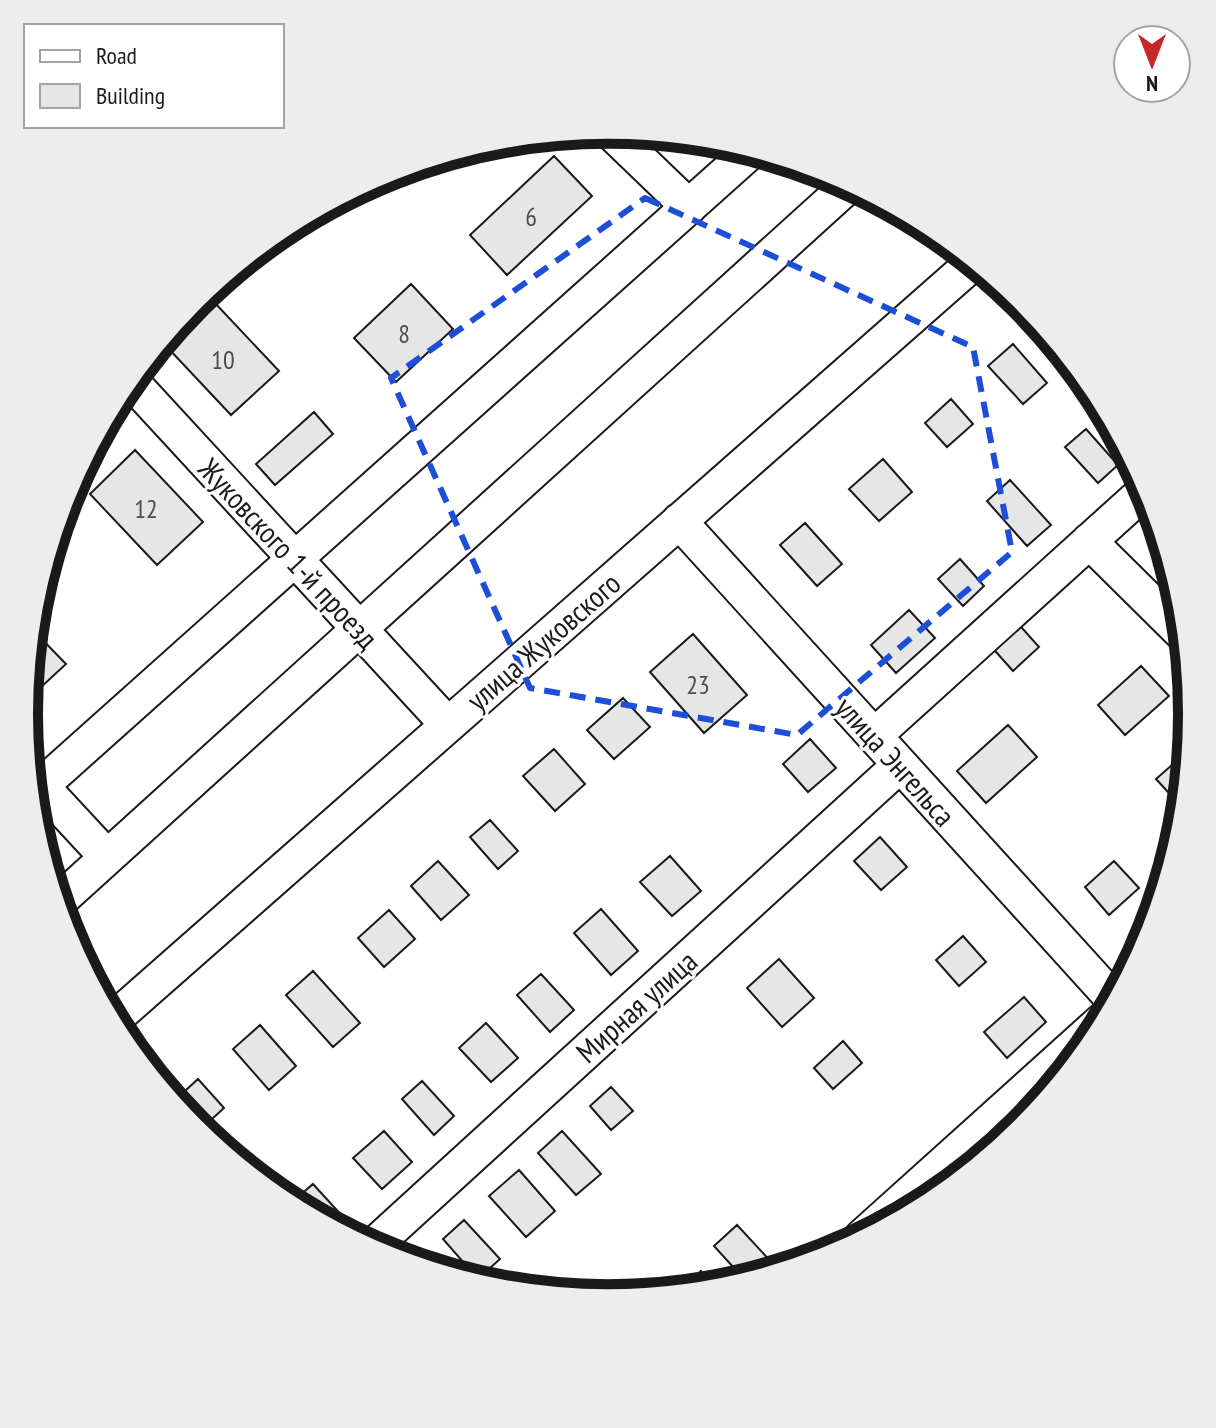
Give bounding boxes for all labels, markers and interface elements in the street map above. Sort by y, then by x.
legend [24,24,284,128]
north arrow [1112,24,1192,104]
text: Road [96,40,137,71]
text: N [1146,70,1158,98]
text: Building [96,80,165,111]
house number: 6 [525,200,537,233]
house number: 8 [398,317,410,350]
house number: 10 [211,343,235,376]
street label: Жуковского 1-й проезд [190,449,387,657]
house number: 12 [134,492,158,525]
street label: улица Жуковского [458,563,628,719]
house number: 23 [686,668,710,701]
street label: улица Энгельса [828,688,964,834]
street label: Мирная улица [567,941,705,1071]

